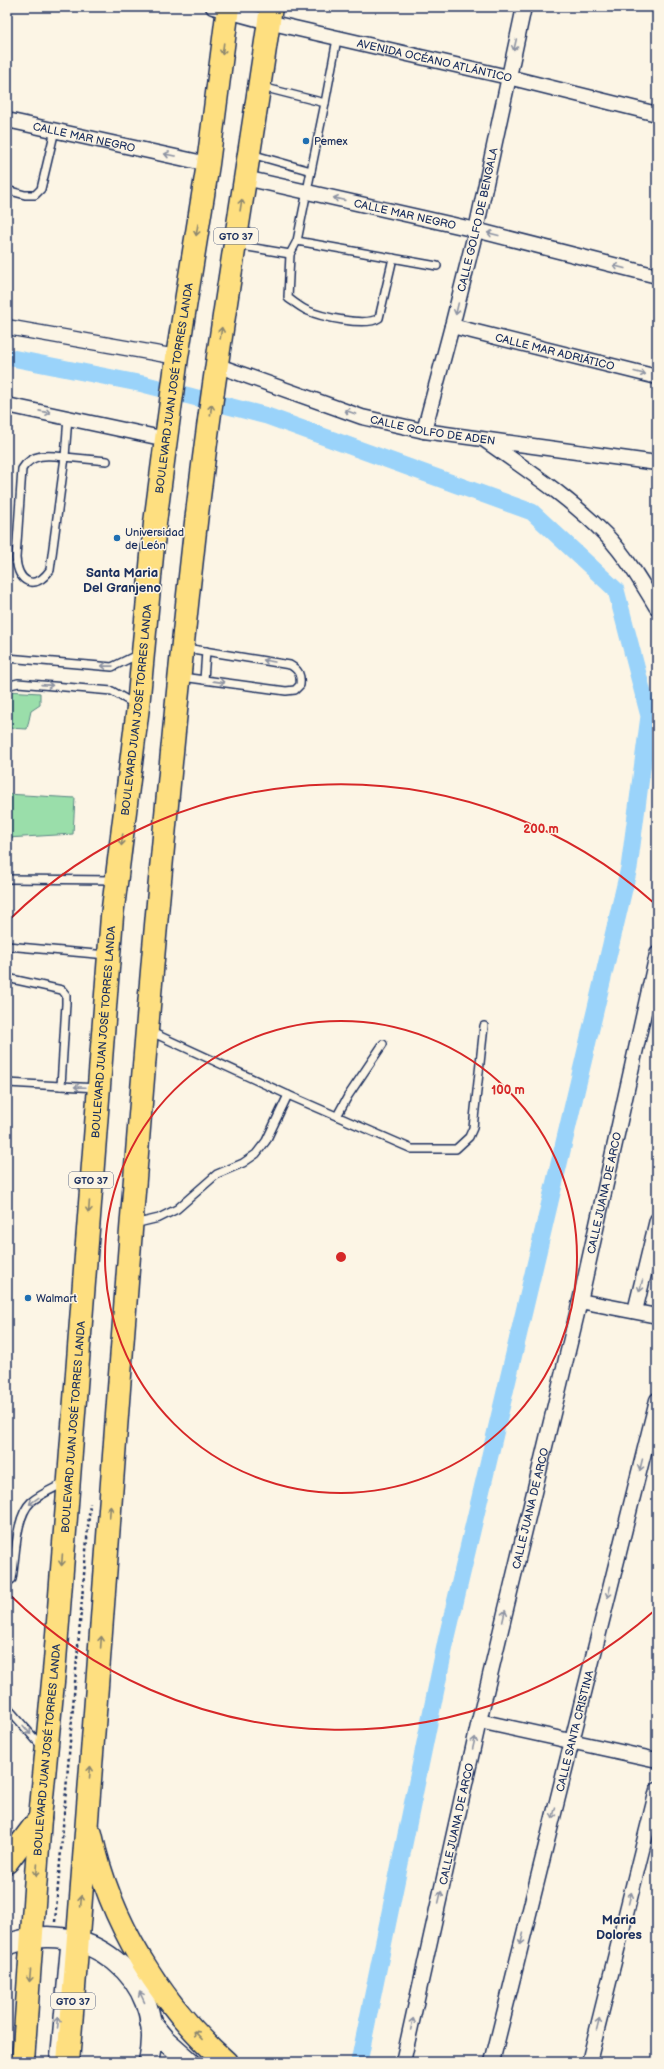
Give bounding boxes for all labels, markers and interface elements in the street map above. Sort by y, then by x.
street label: AVENIDA OCÉANO ATLÁNTICO [356,37,513,85]
one-way arrow [511,38,518,51]
one-way arrow [219,42,227,55]
street label: CALLE MAR NEGRO [32,120,136,155]
place label: Pemex [314,135,348,148]
marker: Pemex [301,136,311,146]
street label: CALLE GOLFO DE BENGALA [455,146,501,293]
one-way arrow [164,151,177,159]
one-way arrow [333,194,346,202]
street label: CALLE MAR NEGRO [353,197,457,232]
one-way arrow [237,199,245,212]
one-way arrow [193,223,201,236]
road number: GTO 37 [214,228,258,244]
one-way arrow [487,230,500,238]
one-way arrow [613,262,626,270]
street label: BOULEVARD JUAN JOSÉ TORRES LANDA [153,282,196,494]
one-way arrow [452,302,460,315]
one-way arrow [217,327,225,340]
street label: CALLE MAR ADRIÁTICO [494,331,616,373]
one-way arrow [633,370,646,377]
one-way arrow [207,404,215,417]
one-way arrow [344,408,356,416]
one-way arrow [38,409,51,417]
street label: CALLE GOLFO DE ADEN [369,413,496,448]
place label: Universidad de León [125,526,184,552]
marker: Universidad de León [112,533,122,543]
district label: Santa Maria Del Granjeno [83,565,161,596]
street label: BOULEVARD JUAN JOSÉ TORRES LANDA [119,603,154,816]
one-way arrow [263,657,276,665]
one-way arrow [101,662,114,670]
one-way arrow [212,678,225,686]
one-way arrow [40,682,53,689]
text: 200 m [523,822,559,837]
one-way arrow [118,833,126,846]
street label: BOULEVARD JUAN JOSÉ TORRES LANDA [89,925,118,1139]
one-way arrow [74,1083,87,1091]
text: 100 m [491,1083,525,1098]
street label: CALLE JUANA DE ARCO [585,1131,624,1255]
road number: GTO 37 [69,1172,113,1188]
one-way arrow [85,1200,92,1213]
centre of rings [334,1250,348,1264]
one-way arrow [637,1279,644,1292]
place label: Walmart [36,1292,77,1305]
marker: Walmart [23,1293,33,1303]
street label: BOULEVARD JUAN JOSÉ TORRES LANDA [59,1320,88,1534]
street label: CALLE JUANA DE ARCO [510,1447,551,1571]
one-way arrow [636,1459,644,1472]
one-way arrow [29,1497,40,1505]
one-way arrow [106,1506,113,1519]
one-way arrow [58,1553,66,1566]
one-way arrow [605,1585,613,1598]
one-way arrow [501,1610,509,1623]
one-way arrow [97,1636,104,1649]
street label: BOULEVARD JUAN JOSÉ TORRES LANDA [31,1643,63,1856]
street label: CALLE SANTA CRISTINA [554,1669,596,1793]
one-way arrow [22,1724,31,1735]
one-way arrow [471,1737,479,1750]
street label: CALLE JUANA DE ARCO [437,1762,476,1886]
one-way arrow [87,1766,94,1779]
one-way arrow [550,1806,557,1819]
one-way arrow [33,1863,40,1876]
one-way arrow [437,1891,445,1904]
one-way arrow [627,1892,634,1905]
one-way arrow [77,1895,84,1908]
district label: Maria Dolores [596,1912,642,1943]
one-way arrow [518,1932,526,1945]
one-way arrow [26,1969,33,1982]
one-way arrow [138,1991,145,2003]
road number: GTO 37 [51,1993,95,2009]
one-way arrow [54,2017,61,2030]
one-way arrow [408,2018,416,2031]
one-way arrow [595,2018,602,2031]
one-way arrow [194,2030,203,2040]

